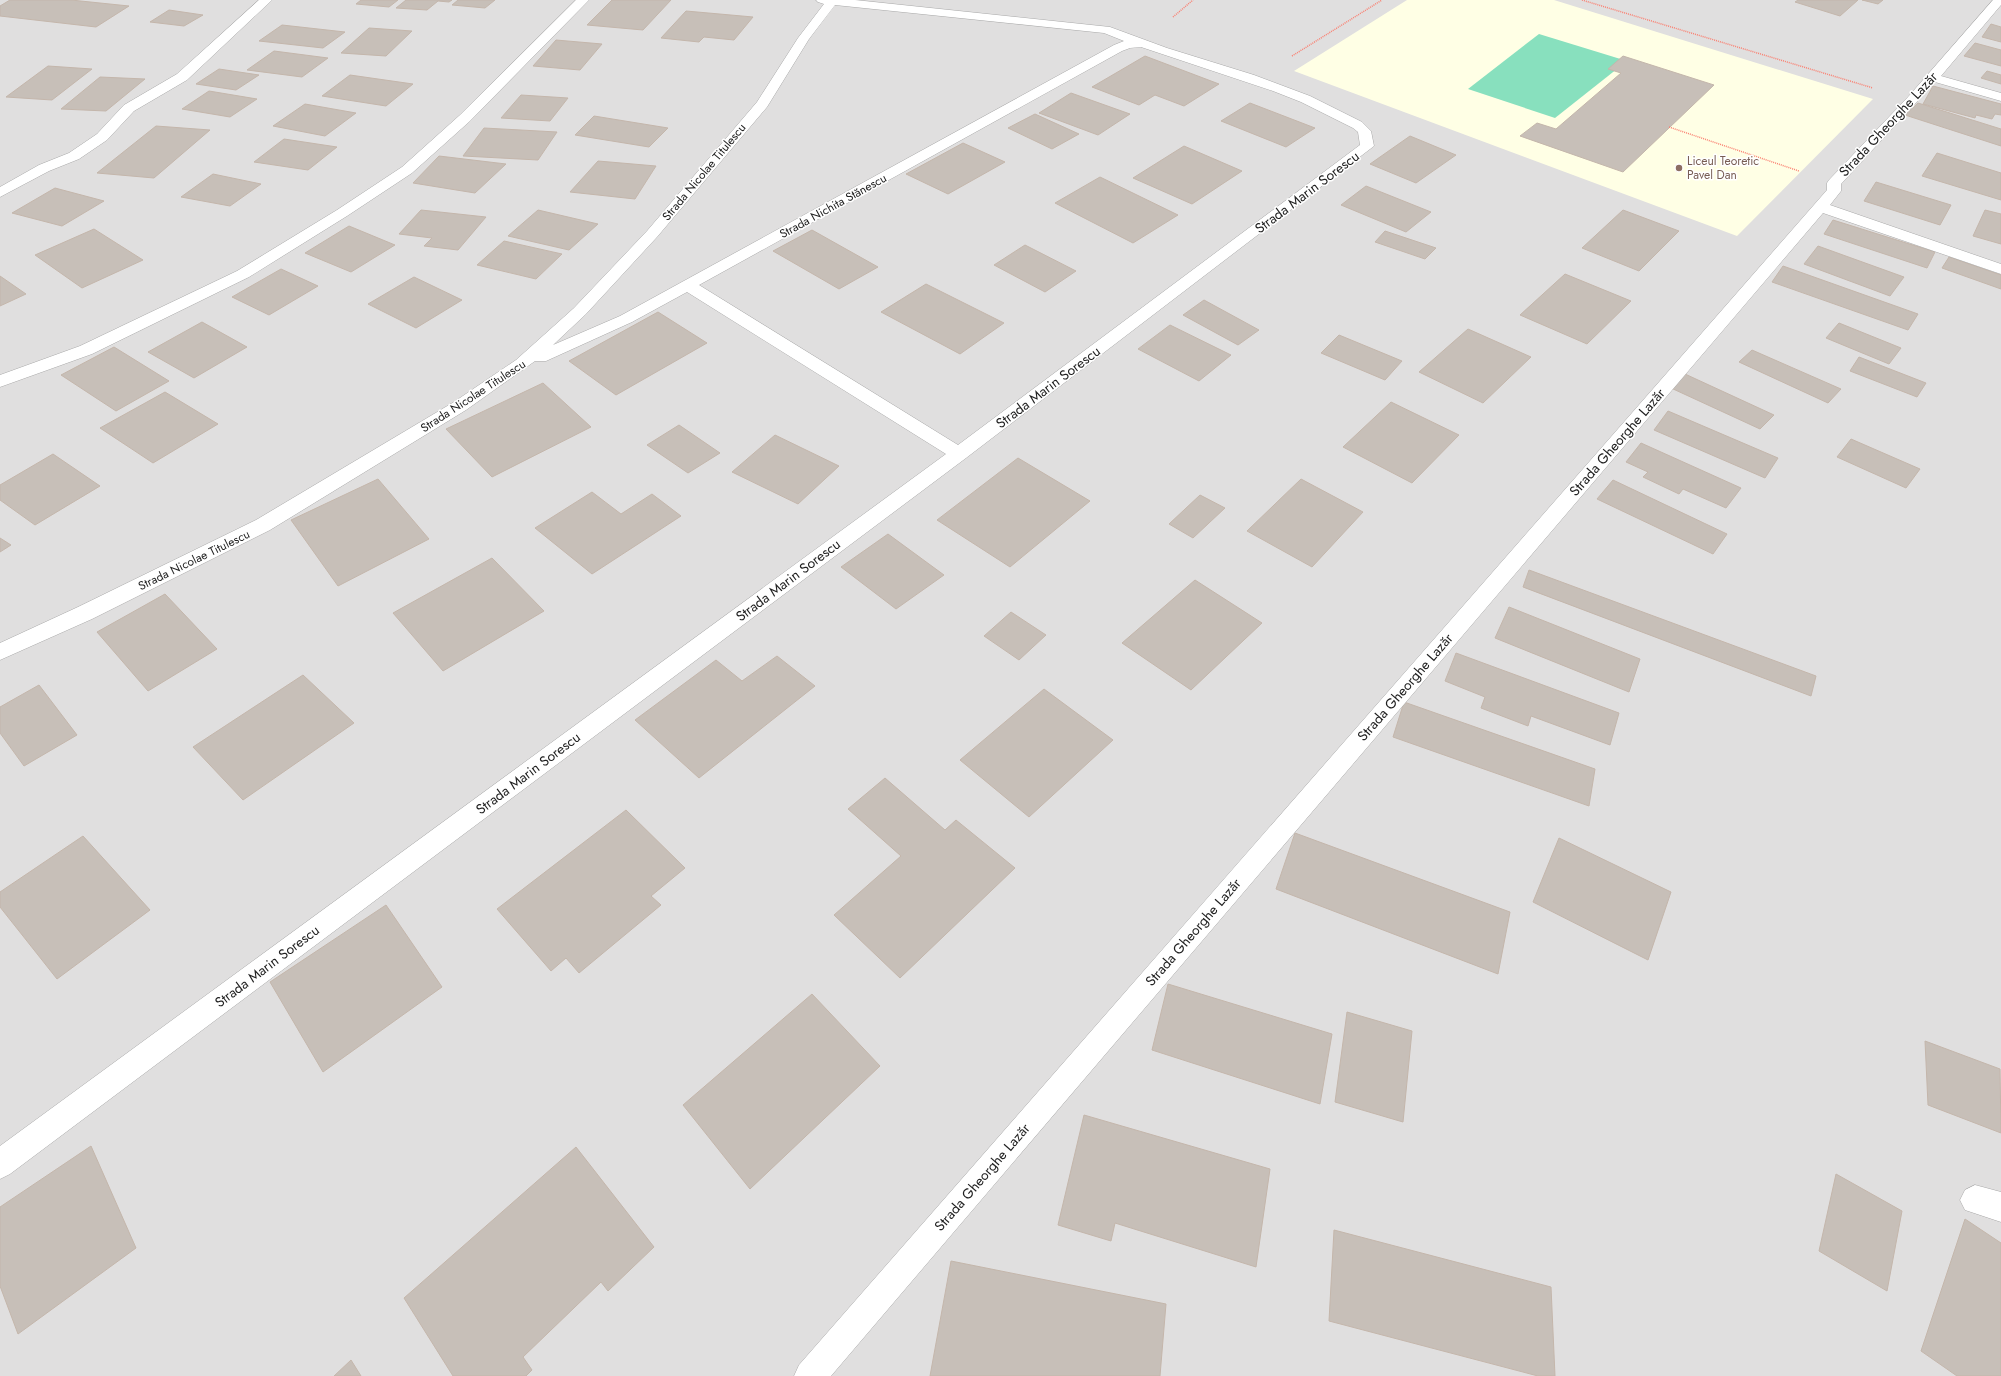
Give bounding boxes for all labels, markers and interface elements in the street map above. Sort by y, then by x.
street label: Strada Gheorghe Lazăr [1834,67,1942,181]
street label: Strada Nicolae Titulescu [658,119,750,225]
street label: Strada Marin Sorescu [1251,146,1363,238]
place label: Liceul Teoretic Pavel Dan [1687,152,1759,184]
marker: Liceul Teoretic Pavel Dan [1674,163,1684,173]
street label: Strada Nichita Stănescu [776,169,890,243]
street label: Strada Marin Sorescu [992,341,1104,433]
street label: Strada Nicolae Titulescu [417,355,529,437]
street label: Strada Gheorghe Lazăr [1565,384,1670,500]
street label: Strada Nicolae Titulescu [135,525,253,595]
street label: Strada Marin Sorescu [732,534,844,626]
street label: Strada Gheorghe Lazăr [1353,629,1458,745]
street label: Strada Marin Sorescu [472,727,584,819]
street label: Strada Gheorghe Lazăr [1141,874,1246,990]
street label: Strada Marin Sorescu [211,920,323,1012]
street label: Strada Gheorghe Lazăr [930,1119,1035,1235]

